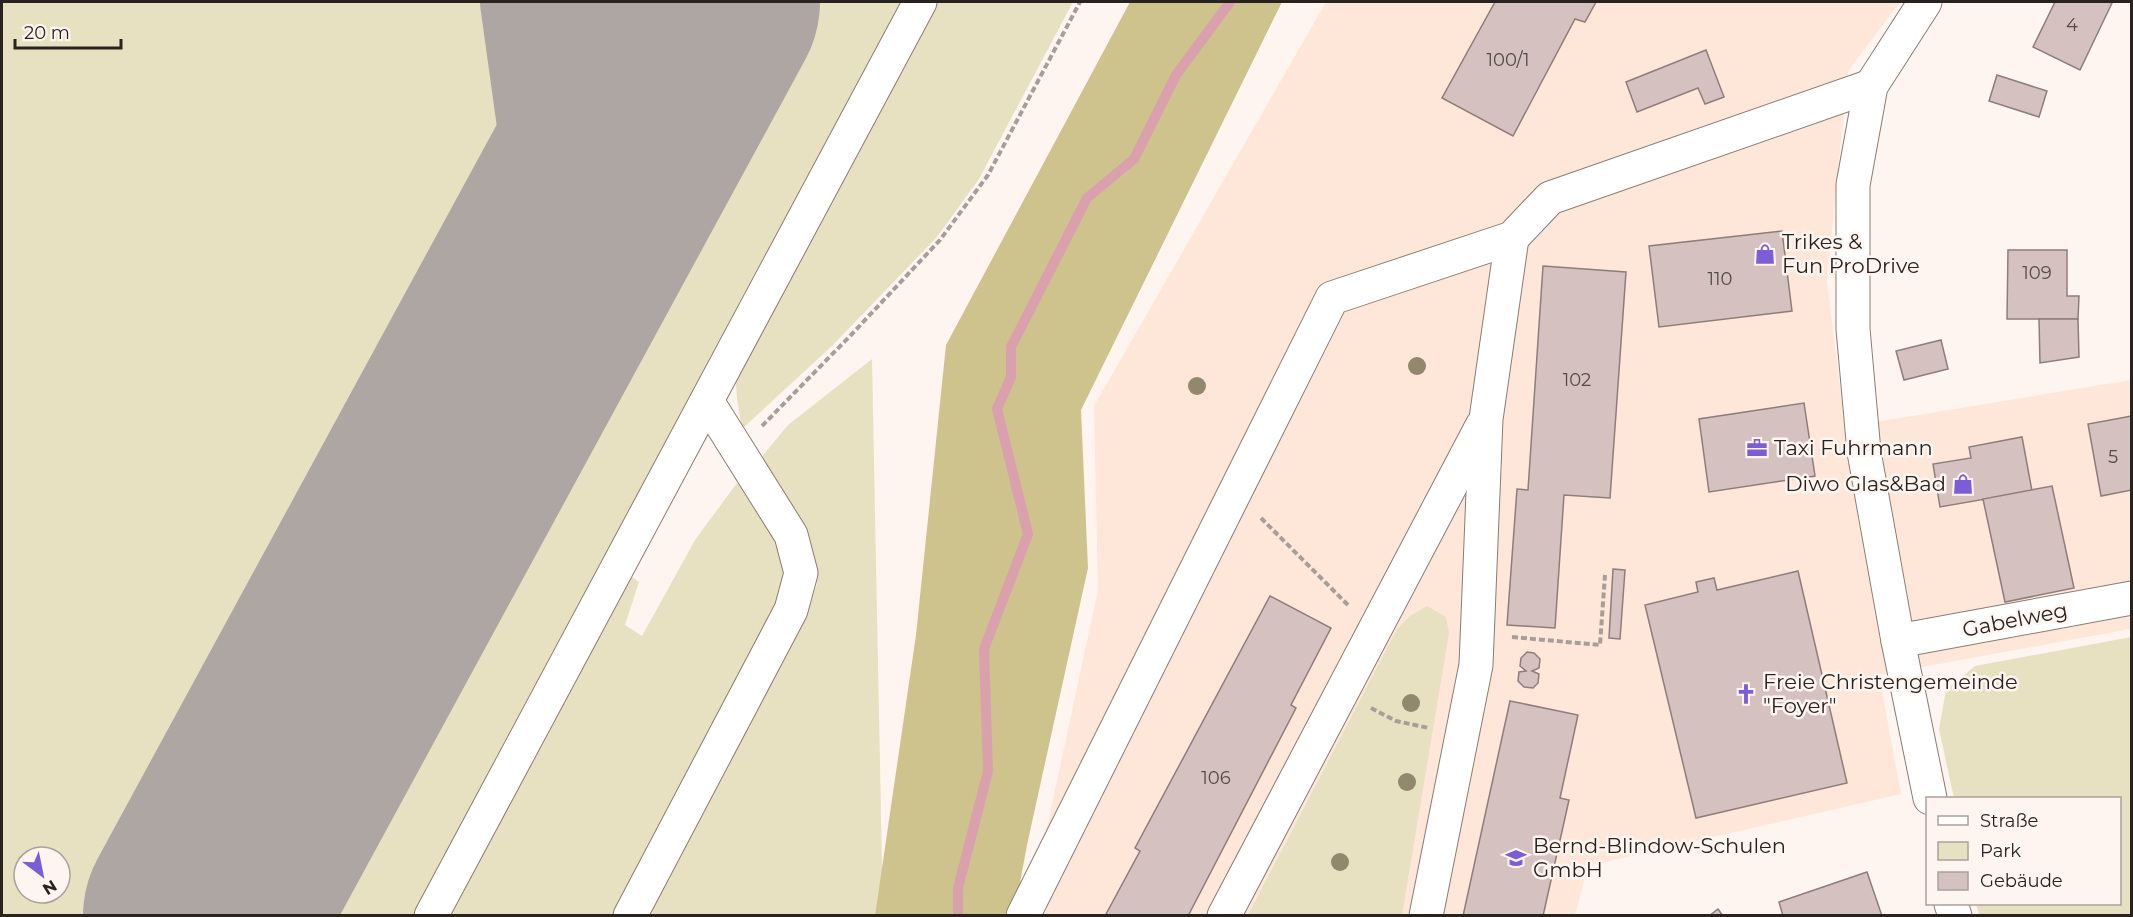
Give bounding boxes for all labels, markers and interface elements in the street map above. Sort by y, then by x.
scale bar [15,12,122,50]
house number: 4 [2066,14,2078,36]
text: 20 m [24,22,70,44]
house number: 100/1 [1486,49,1530,71]
place label: Trikes & Fun ProDrive [1782,229,1920,278]
shop icon: Trikes & Fun ProDrive [1753,242,1777,266]
house number: 109 [2022,262,2052,284]
house number: 110 [1708,268,1732,290]
house number: 102 [1563,369,1591,391]
place label: Taxi Fuhrmann [1774,435,1933,460]
office icon: Taxi Fuhrmann [1745,436,1769,460]
house number: 5 [2108,446,2118,468]
place label: Diwo Glas&Bad [1785,471,1946,496]
shop icon: Diwo Glas&Bad [1951,472,1975,496]
street label: Gabelweg [1960,597,2070,642]
place label: Freie Christengemeinde "Foyer" [1763,669,2018,718]
church icon: Freie Christengemeinde "Foyer" [1734,682,1758,706]
house number: 106 [1201,767,1231,789]
legend [1926,797,2121,905]
text: Straße [1980,810,2039,832]
place label: Bernd-Blindow-Schulen GmbH [1533,833,1786,882]
text: Park [1980,840,2021,862]
north arrow [12,845,72,905]
school or university icon: Bernd-Blindow-Schulen GmbH [1504,846,1528,870]
text: Gebäude [1980,870,2063,892]
text: N [39,876,60,899]

